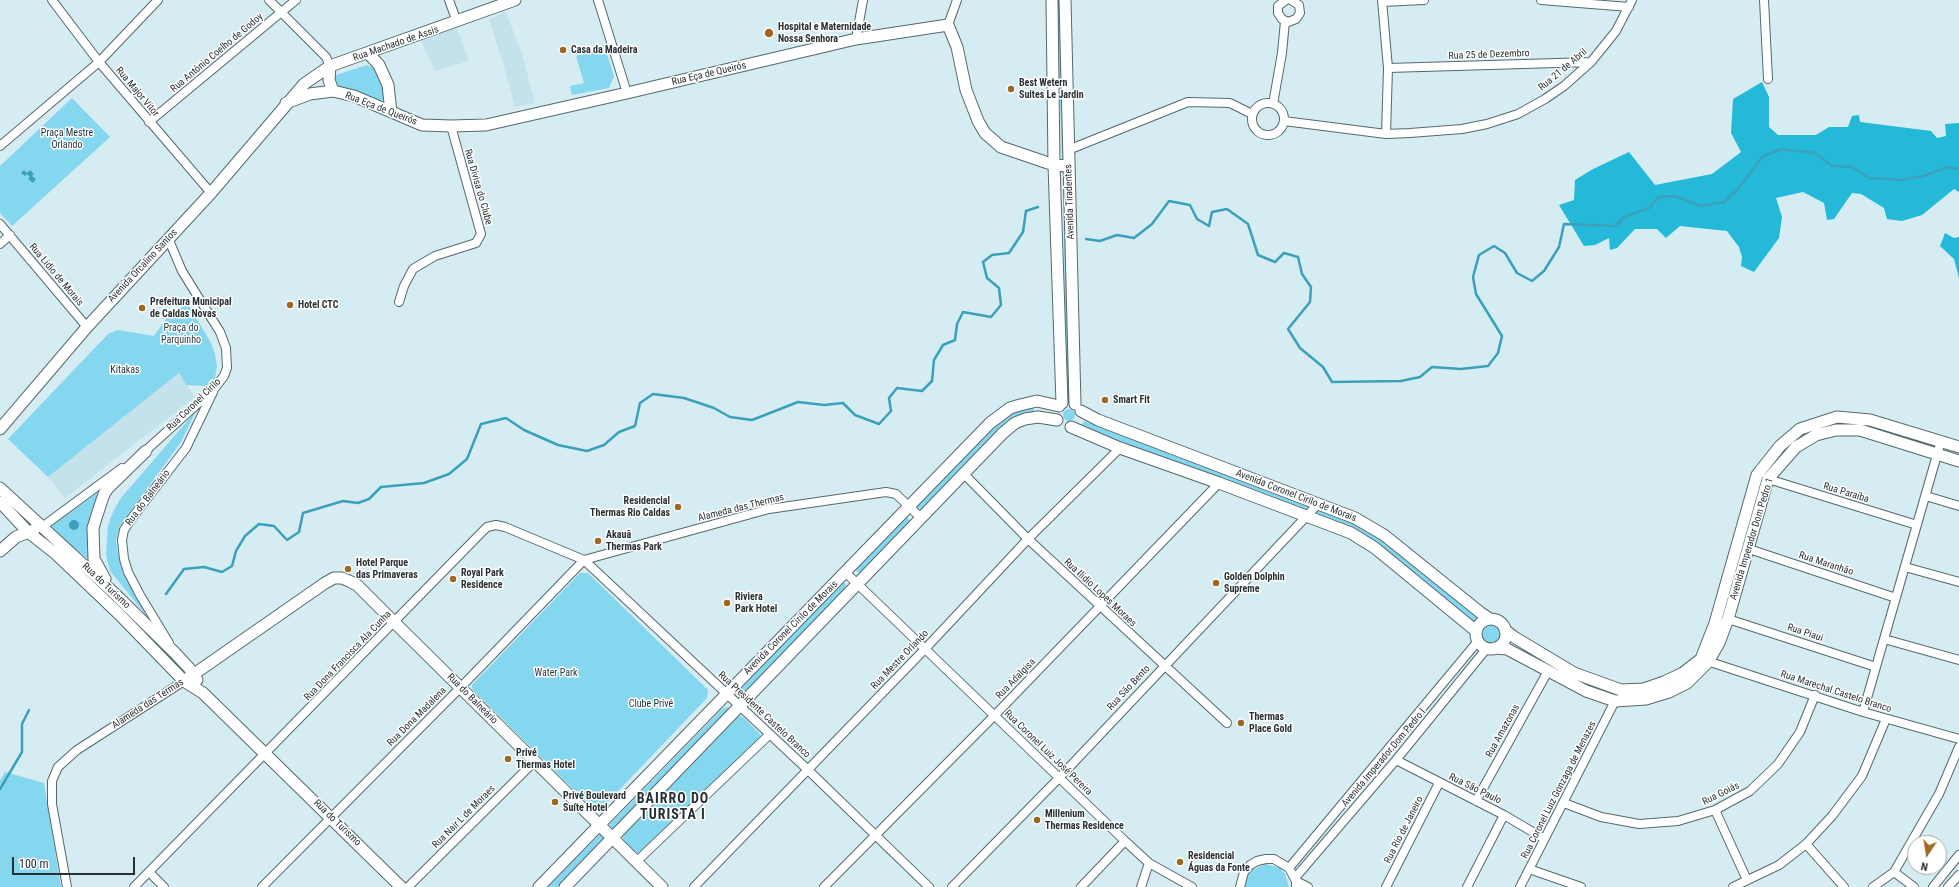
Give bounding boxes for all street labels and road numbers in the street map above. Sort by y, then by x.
street label: Rua Antônio Coelho de Godoy [168,11,266,95]
street label: Rua Machado de Assis [352,24,440,64]
street label: Rua 21 de Abril [1536,46,1590,94]
street label: Rua 25 de Dezembro [1448,48,1530,62]
street label: Rua Eça de Queirós [671,60,747,88]
street label: Rua Major Vitor [113,65,161,119]
street label: Rua Eça de Queirós [343,90,419,128]
street label: Rua Divisa do Clube [461,148,495,226]
street label: Avenida Tiradentes [1063,164,1077,240]
street label: Avenida Orcalino Santos [106,227,180,305]
street label: Rua Lidio de Morais [26,241,86,309]
street label: Rua Coronel Cirilo [164,376,224,434]
street label: Avenida Coronel Cirilo de Morais [1234,467,1358,525]
street label: Rua do Balneário [123,468,173,528]
street label: Avenida Imperador Dom Pedro 1 [1728,476,1776,602]
street label: Rua Paraíba [1822,480,1870,506]
street label: Alameda das Thermas [697,491,785,525]
street label: Rua Maranhão [1797,550,1855,578]
street label: Rua Ilidio Lopes Moraes [1061,556,1139,630]
street label: Rua do Turismo [79,561,133,611]
street label: Avenida Coronel Cirilo de Morais [741,578,841,678]
street label: Rua Dona Francisca Ala Cunha [302,609,394,703]
street label: Rua Piaui [1786,622,1824,644]
street label: Rua Mestre Orlando [869,628,931,692]
street label: Rua Adalgisa [994,656,1038,702]
street label: Rua São Bento [1105,663,1153,713]
street label: Rua Marechal Castelo Branco [1779,668,1893,716]
street label: Rua Presidente Castelo Branco [715,669,813,761]
street label: Rua do Balneário [444,671,500,727]
street label: Alameda das Termas [110,676,186,732]
street label: Rua Dona Madalena [385,685,449,749]
street label: Rua Amazonas [1483,702,1523,760]
street label: Avenida Imperador Dom Pedro l [1339,706,1429,810]
street label: Rua Coronel Luiz José Pereira [1002,708,1094,798]
street label: Rua Coronel Luiz Gonzaga de Menazes [1519,719,1599,861]
street label: Rua São Paulo [1447,771,1503,807]
street label: Rua Goiás [1700,780,1742,808]
street label: Rua Nair L de Moraes [430,783,498,851]
street label: Rua Rio de Janeiro [1382,795,1426,865]
street label: Rua do Turismo [311,797,363,849]

